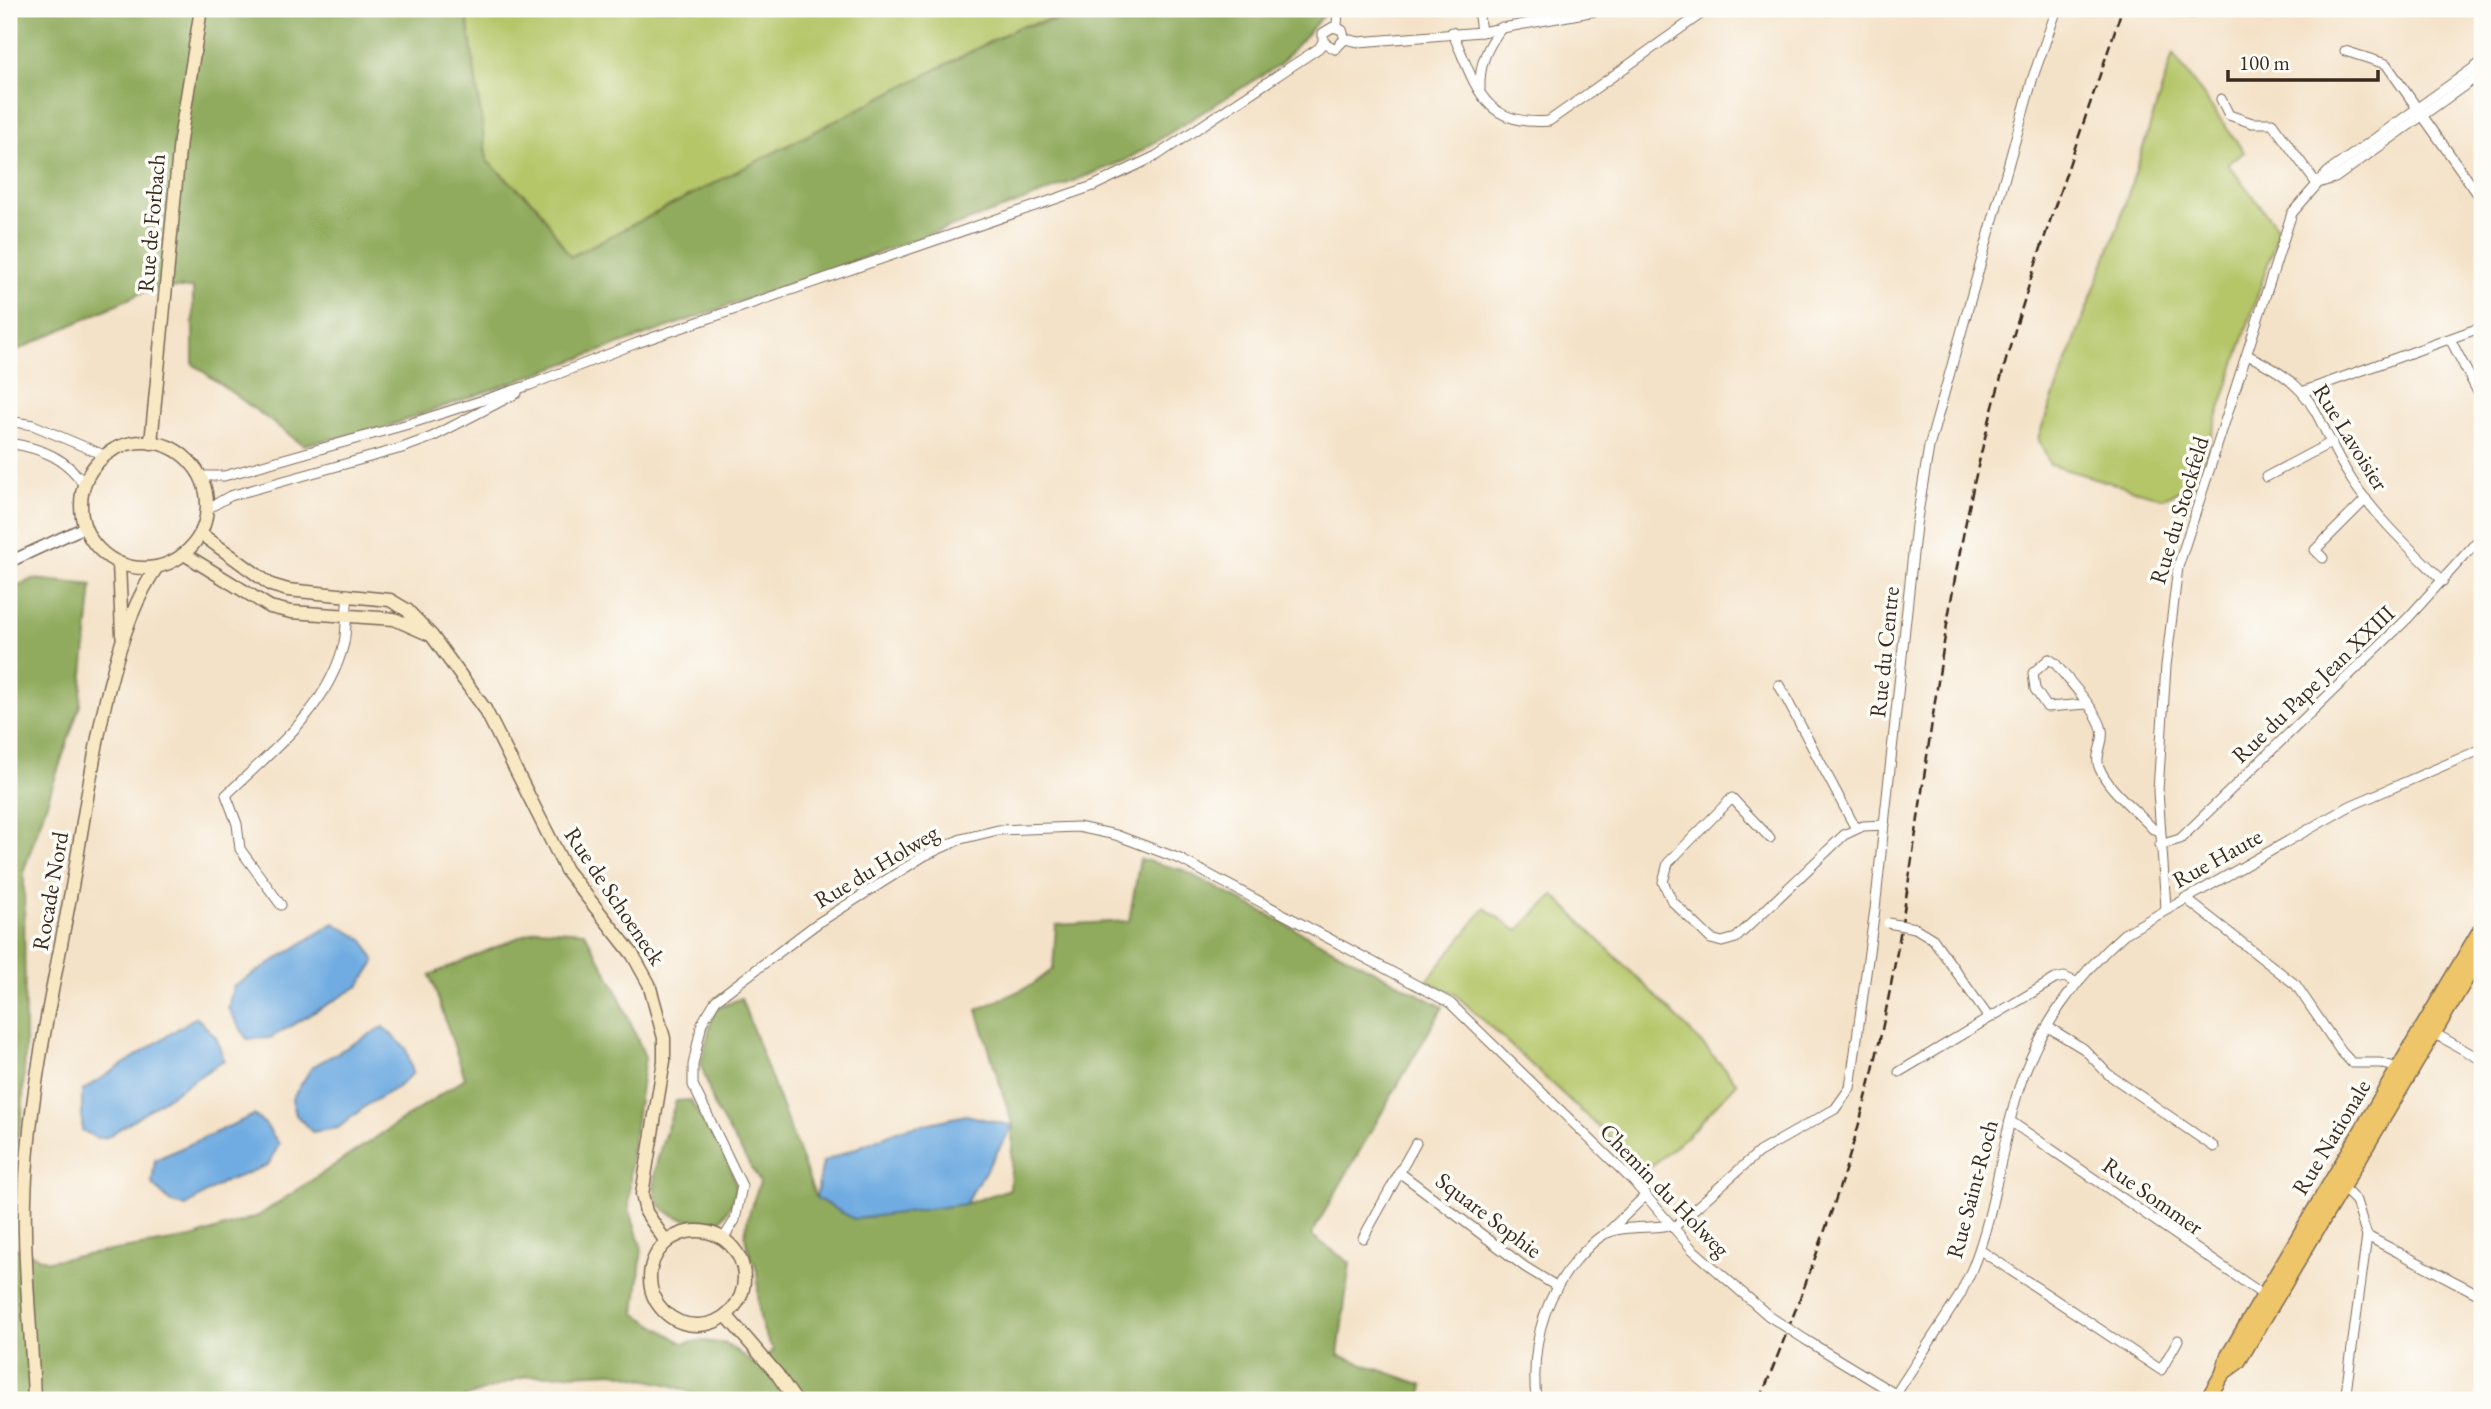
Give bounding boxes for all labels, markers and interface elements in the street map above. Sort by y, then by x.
scale bar [2228,38,2379,82]
text: 100 m [2239,49,2290,76]
street label: Rue de Forbach [130,152,172,294]
street label: Rue Lavoisier [2306,378,2396,496]
street label: Rue du Stockfeld [2142,432,2216,587]
street label: Rue du Centre [1862,585,1906,719]
street label: Rue du Pape Jean XXIII [2225,598,2401,770]
street label: Rue du Holweg [808,817,944,915]
street label: Rue de Schoeneck [558,821,673,972]
street label: Rue Haute [2167,821,2267,895]
street label: Rocade Nord [25,829,75,953]
street label: Rue Nationale [2285,1074,2377,1200]
street label: Rue Saint-Roch [1939,1116,2005,1262]
street label: Chemin du Holweg [1593,1117,1737,1264]
street label: Rue Sommer [2097,1150,2210,1242]
street label: Square Sophie [1430,1165,1548,1265]

